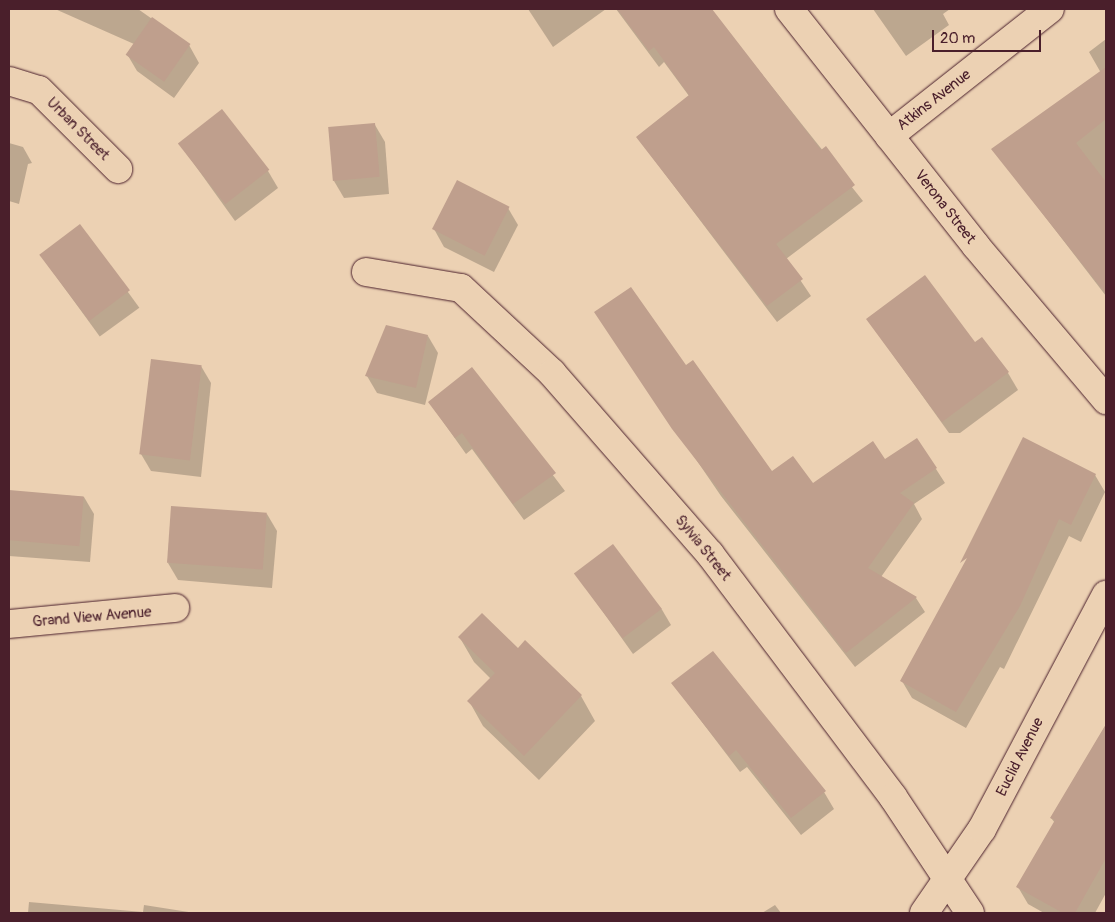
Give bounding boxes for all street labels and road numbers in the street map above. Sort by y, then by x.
street label: Atkins Avenue [893,66,975,134]
street label: Urban Street [43,94,113,164]
street label: Verona Street [911,166,979,248]
street label: Sylvia Street [671,512,735,584]
street label: Grand View Avenue [32,603,152,631]
street label: Euclid Avenue [992,715,1048,799]

